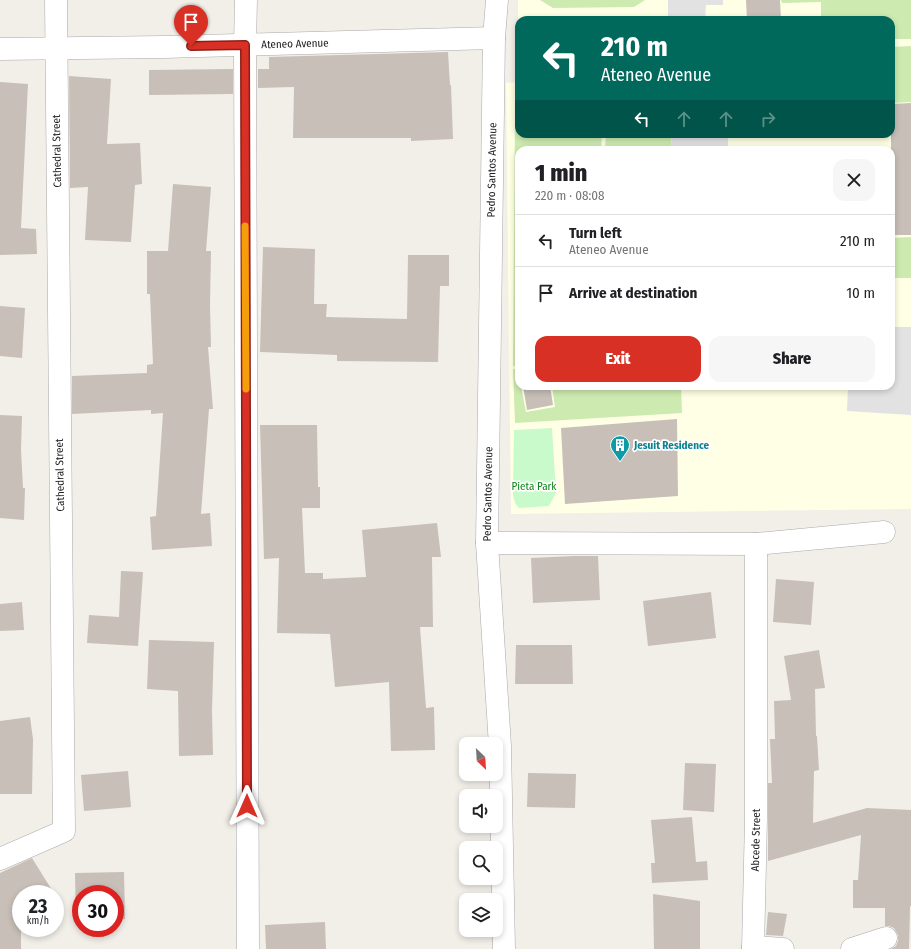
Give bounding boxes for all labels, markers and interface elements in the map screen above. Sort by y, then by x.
pin [174,5,208,46]
icon: arrive [180,11,202,33]
text: 210 m [601,30,668,63]
icon: left [535,32,587,84]
street label: Ateneo Avenue [261,36,329,51]
text: Ateneo Avenue [601,64,711,86]
icon: left [631,108,653,130]
icon: ahead [673,108,695,130]
icon: ahead [715,108,737,130]
icon: right [757,108,779,130]
street label: Cathedral Street [50,114,64,188]
street label: Pedro Santos Avenue [485,122,499,218]
text: 1 min [535,159,587,187]
button: close [833,159,875,201]
text: 220 m · 08:08 [535,188,604,203]
text: Turn left [569,224,622,242]
icon: left [535,230,557,252]
text: 210 m [840,232,875,250]
text: Ateneo Avenue [569,242,649,257]
icon: arrive [535,282,557,304]
text: Arrive at destination [569,284,697,302]
text: 10 m [846,284,875,302]
button: Exit [535,336,701,382]
button: Share [709,336,875,382]
building icon: Jesuit Residence [609,434,631,462]
street label: Cathedral Street [53,438,67,512]
place label: Jesuit Residence [633,439,709,452]
street label: Pedro Santos Avenue [481,446,495,542]
park label: Pieta Park [512,480,557,493]
north arrow [459,737,503,781]
map controls [459,737,503,937]
position arrow [226,785,268,827]
button: sound [459,789,503,833]
street label: Abcede Street [748,808,763,871]
button: search [459,841,503,885]
speed limit sign: 30 [72,885,124,937]
button: layers [459,893,503,937]
text: 23 [29,894,47,918]
text: km/h [27,915,49,927]

